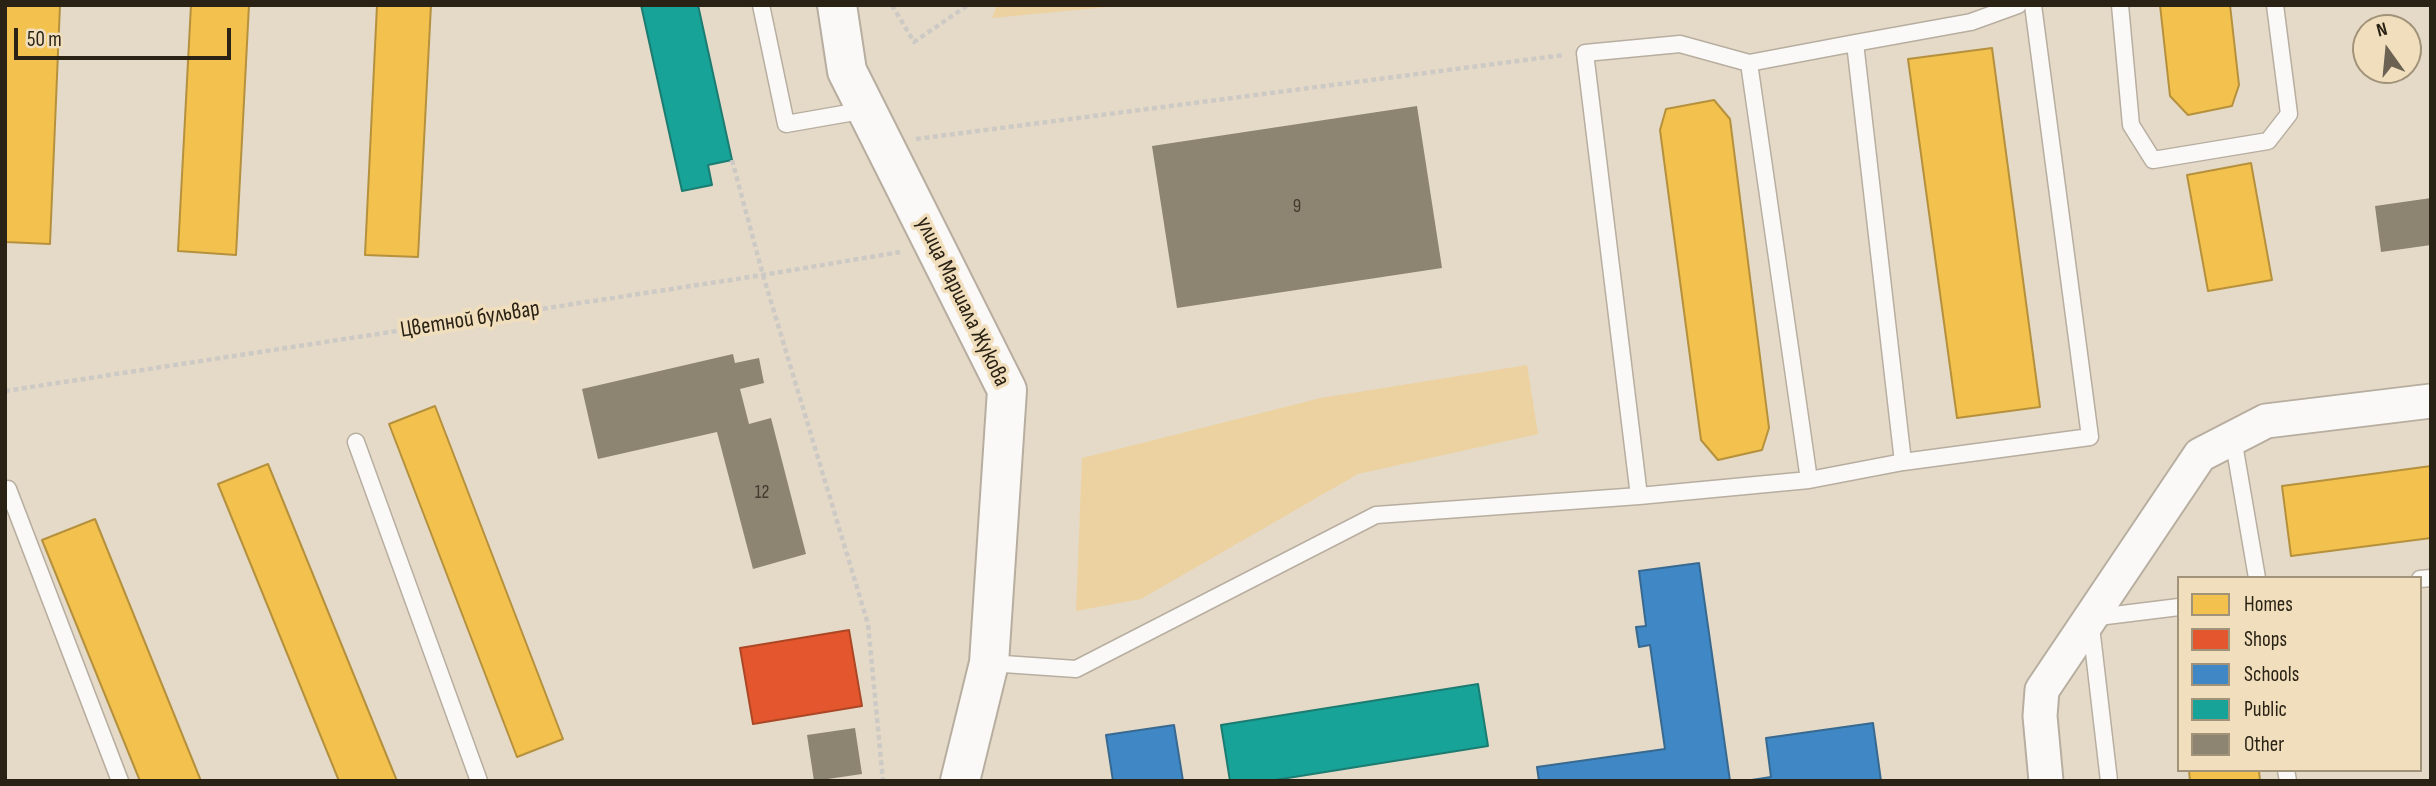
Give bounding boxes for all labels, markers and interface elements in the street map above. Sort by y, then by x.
scale bar [18,14,234,58]
north arrow [2352,14,2422,84]
text: N [2374,18,2390,43]
text: 50 m [27,27,62,52]
house number: 9 [1293,196,1301,218]
street label: улица Маршала Жукова [909,213,1015,391]
street label: Цветной бульвар [398,295,542,345]
house number: 12 [755,482,769,504]
legend [2177,576,2422,772]
text: Homes [2244,592,2293,617]
text: Shops [2244,627,2287,652]
text: Schools [2244,662,2299,687]
text: Public [2244,697,2287,722]
text: Other [2244,732,2284,757]

